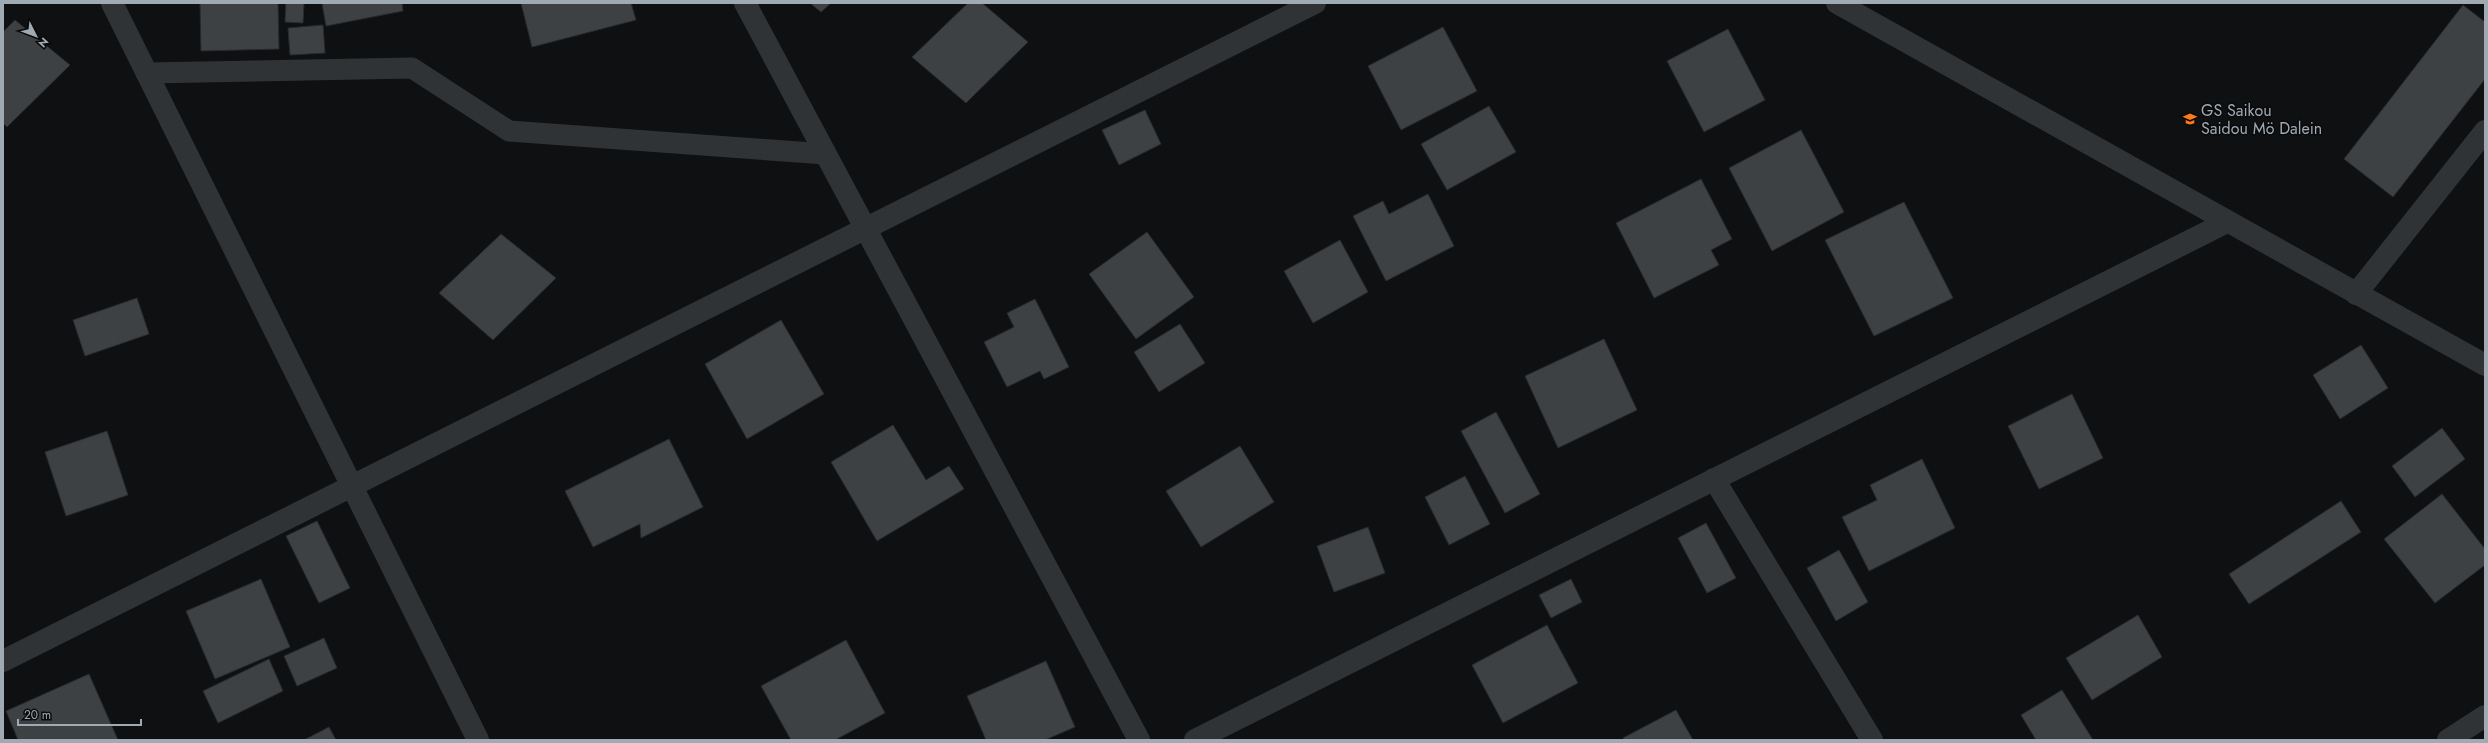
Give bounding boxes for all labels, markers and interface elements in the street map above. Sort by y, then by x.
north arrow [16,16,56,56]
text: N [35,34,52,51]
place label: GS Saikou Saidou Mö Dalein [2201,99,2322,140]
school or university icon: GS Saikou Saidou Mö Dalein [2182,111,2198,127]
scale bar [18,701,141,727]
text: 20 m [24,706,51,724]

